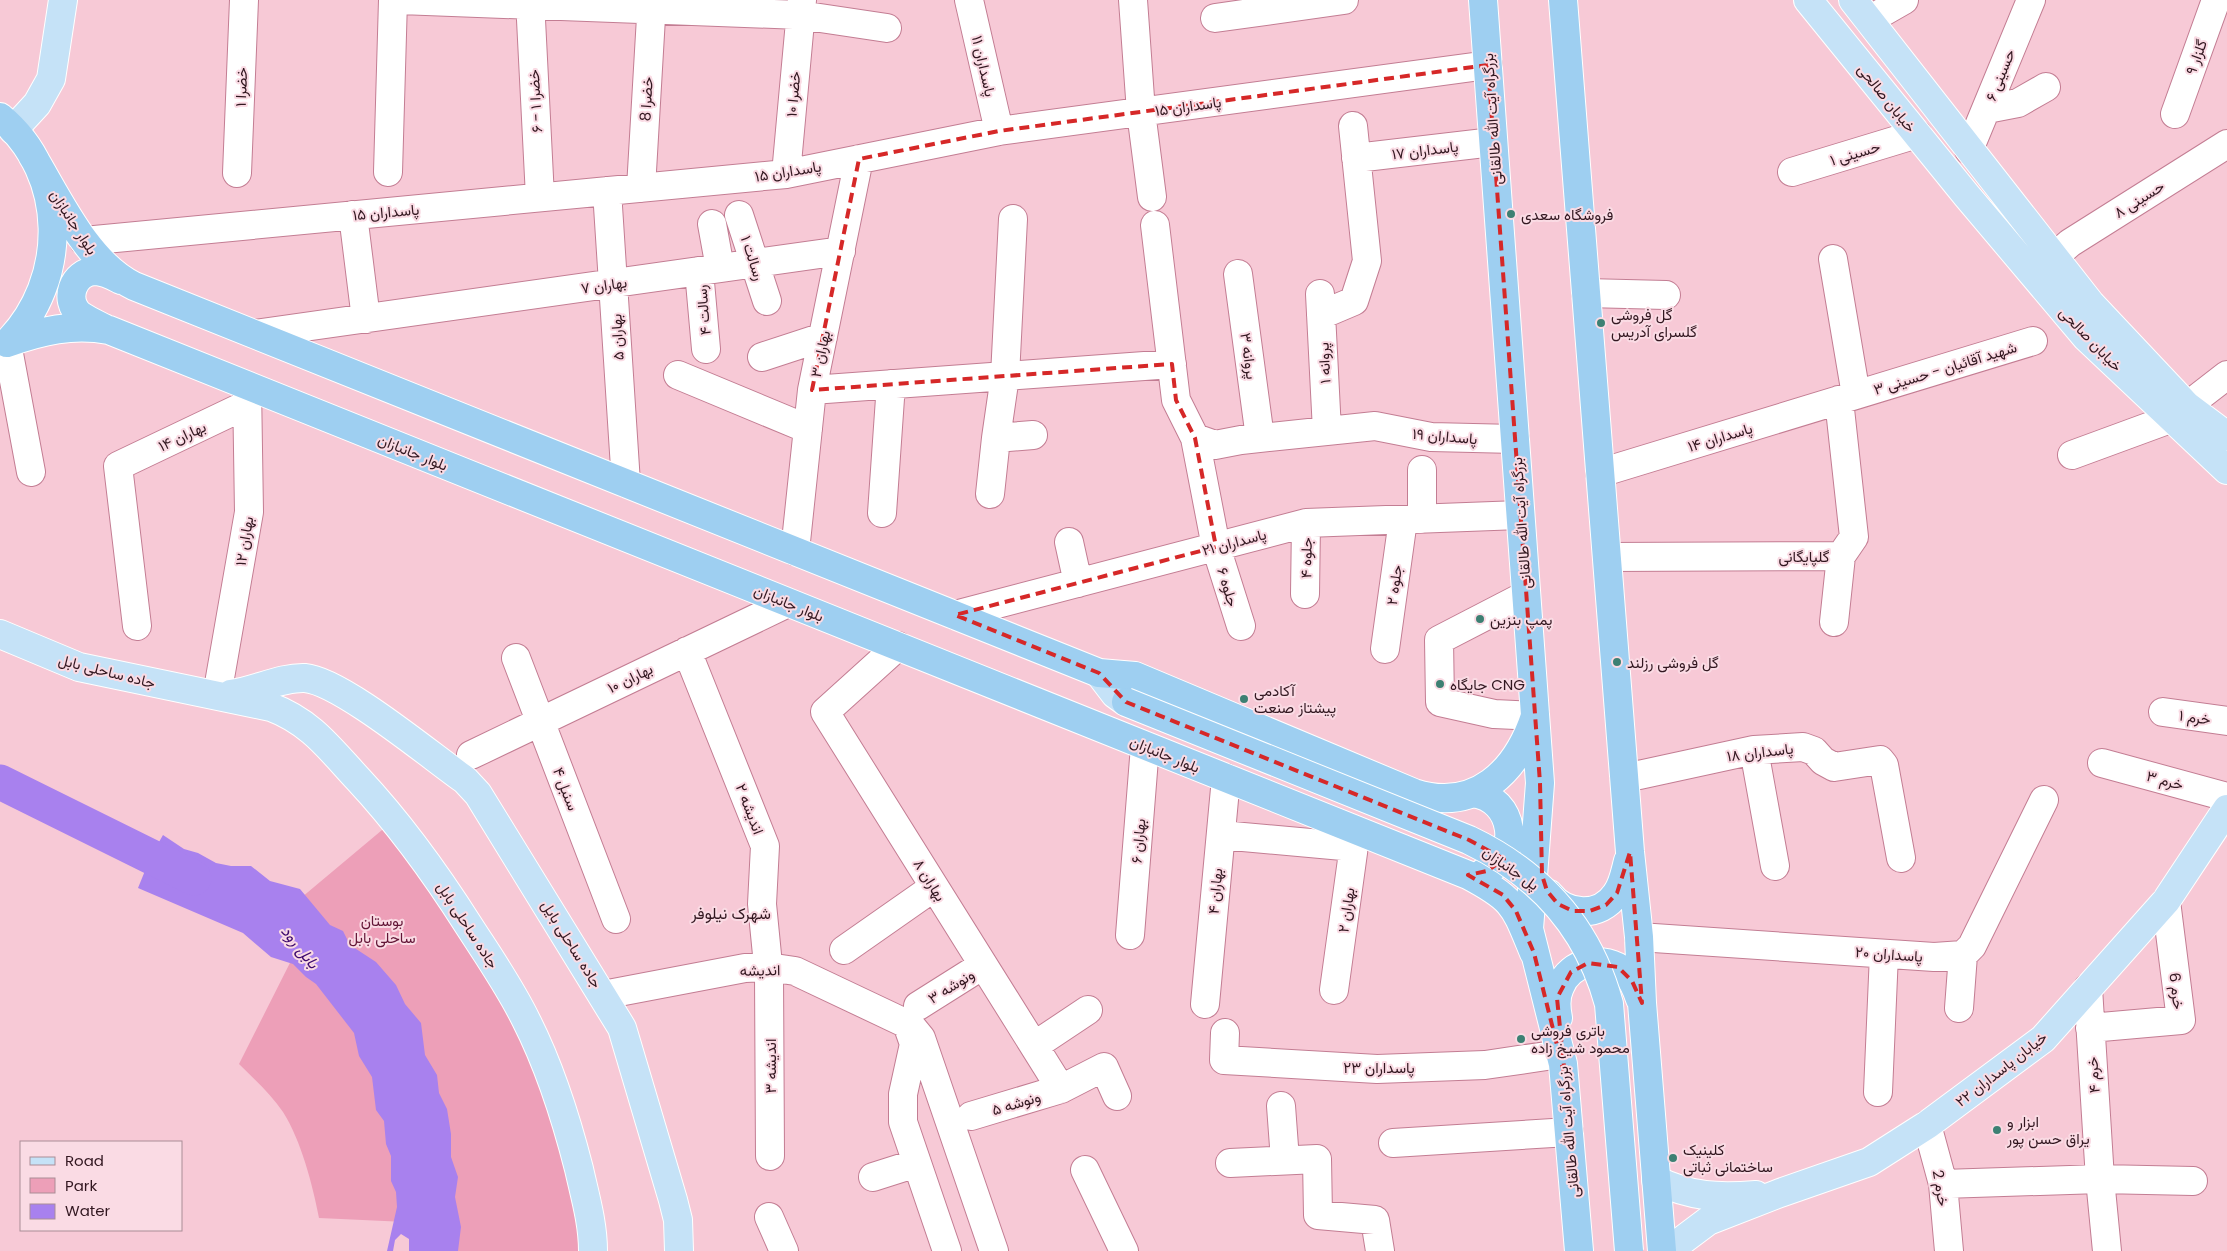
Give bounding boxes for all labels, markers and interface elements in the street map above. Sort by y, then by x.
street label: پاسداران ١١ [967,33,1001,99]
street label: گلزار ٩ [2180,36,2212,78]
street label: حسینی ۶ [1980,46,2020,104]
street label: بزرگراه آیت الله طالقانی [1477,52,1507,186]
street label: خیابان صالحی [1853,59,1921,137]
street label: خضرا ۱ [230,67,252,107]
street label: خضرا ۱ - ۶ [523,69,547,133]
street label: خضرا ۱۰ [781,70,805,118]
street label: خضرا 8 [634,76,658,122]
street label: پاسداران ۱۵ [1153,91,1223,121]
street label: حسینی ۱ [1827,135,1883,171]
street label: پاسداران ۱۷ [1391,136,1459,164]
street label: پاسداران ۱۵ [753,155,823,187]
street label: حسینی ۸ [2110,175,2168,223]
street label: بلوار جانبازان [45,185,103,259]
street label: پاسداران ۱۵ [352,199,420,225]
place label: فروشگاه سعدی [1521,204,1614,225]
marker: فروشگاه سعدی [1505,208,1517,220]
street label: رسالت ۱ [736,233,770,283]
street label: بهاران ۷ [580,271,628,299]
street label: رسالت ۴ [690,284,716,336]
street label: خيابان صالحی [2055,302,2127,376]
place label: گل فروشی گلسرای آدریس [1611,304,1697,342]
street label: بهاران ۵ [605,313,629,361]
marker: گل فروشی گلسرای آدریس [1595,317,1607,329]
street label: بهاران ۳ [805,329,835,379]
street label: پروانه ۳ [1235,331,1263,381]
street label: شهید آقائیان - حسینی ۳ [1871,336,2019,400]
street label: پروانه ۱ [1312,342,1336,384]
street label: بهاران ۱۴ [155,416,209,456]
street label: پاسداران ۱۴ [1685,417,1755,457]
street label: پاسداران ۱۹ [1412,423,1478,449]
street label: بلوار جانبازان [375,428,451,476]
street label: بزرگراه آیت الله طالقانی [1506,456,1536,590]
street label: بهاران ۱۲ [230,515,258,567]
street label: پاسداران ۲۱ [1199,523,1269,561]
street label: جلوه ۴ [1295,537,1317,579]
street label: گلپایگانی [1778,546,1830,567]
street label: جلوه ۲ [1381,564,1407,606]
street label: جلوه ۶ [1212,565,1244,609]
street label: بلوار جانبازان [751,579,827,627]
place label: پمپ بنزین [1490,609,1553,630]
marker: پمپ بنزین [1474,613,1486,625]
street label: جاده ساحلی بابل [56,649,158,693]
place label: گل فروشی رزلند [1627,652,1719,673]
marker: گل فروشی رزلند [1611,656,1623,668]
street label: بهاران ۱۰ [604,658,656,698]
place label: جایگاه CNG [1450,674,1525,695]
marker: جایگاه CNG [1434,678,1446,690]
place label: آکادمی پیشتاز صنعت [1254,680,1336,718]
marker: آکادمی پیشتاز صنعت [1238,693,1250,705]
street label: خرم ۱ [2178,704,2212,730]
street label: بلوار جانبازان [1127,730,1203,778]
street label: پاسداران ۱۸ [1726,738,1794,766]
street label: سنبل ۴ [548,764,584,814]
street label: خرم ۳ [2144,765,2186,795]
street label: اندیشه ۲ [731,781,769,837]
street label: بهاران ۶ [1126,818,1150,864]
street label: پل جانبازان [1479,841,1543,895]
street label: بهاران ۸ [909,855,951,905]
street label: بهاران ۴ [1203,867,1227,915]
street label: جاده ساحلی بابل [432,878,504,972]
street label: بهاران ۲ [1332,886,1360,934]
street label: جاده ساحلی بایل [537,896,607,992]
district label: شهرک نیلوفر [690,902,771,925]
park label: بوستان ساحلی بابل [348,910,416,948]
water label: بابل رود [276,921,325,974]
street label: پاسداران ۲۰ [1854,941,1924,967]
street label: اندیشه [739,959,781,981]
street label: ونوشه ۳ [924,964,978,1008]
street label: خرم 6 [2164,971,2190,1011]
place label: باتری فروشی محمود شیخ زاده [1531,1020,1630,1059]
street label: خیابان پاسداران ۲۲ [1951,1026,2051,1112]
marker: باتری فروشی محمود شیخ زاده [1515,1033,1527,1045]
street label: اندیشه ۳ [760,1039,781,1093]
street label: خرم ۴ [2081,1056,2105,1094]
street label: پاسداران ۲۳ [1343,1057,1415,1078]
street label: بزرگراه آیت الله طالقانی [1552,1065,1584,1199]
street label: ونوشه ۵ [989,1086,1043,1120]
place label: ابزار و یراق حسن پور [2006,1111,2090,1149]
marker: ابزار و یراق حسن پور [1991,1124,2003,1136]
place label: کلینیک ساختمانی ثباتی [1683,1139,1773,1177]
legend [20,1141,182,1231]
text: Road [65,1150,104,1171]
marker: کلینیک ساختمانی ثباتی [1667,1152,1679,1164]
street label: خرم 2 [1928,1168,1954,1208]
text: Park [65,1175,97,1196]
text: Water [65,1200,111,1221]

